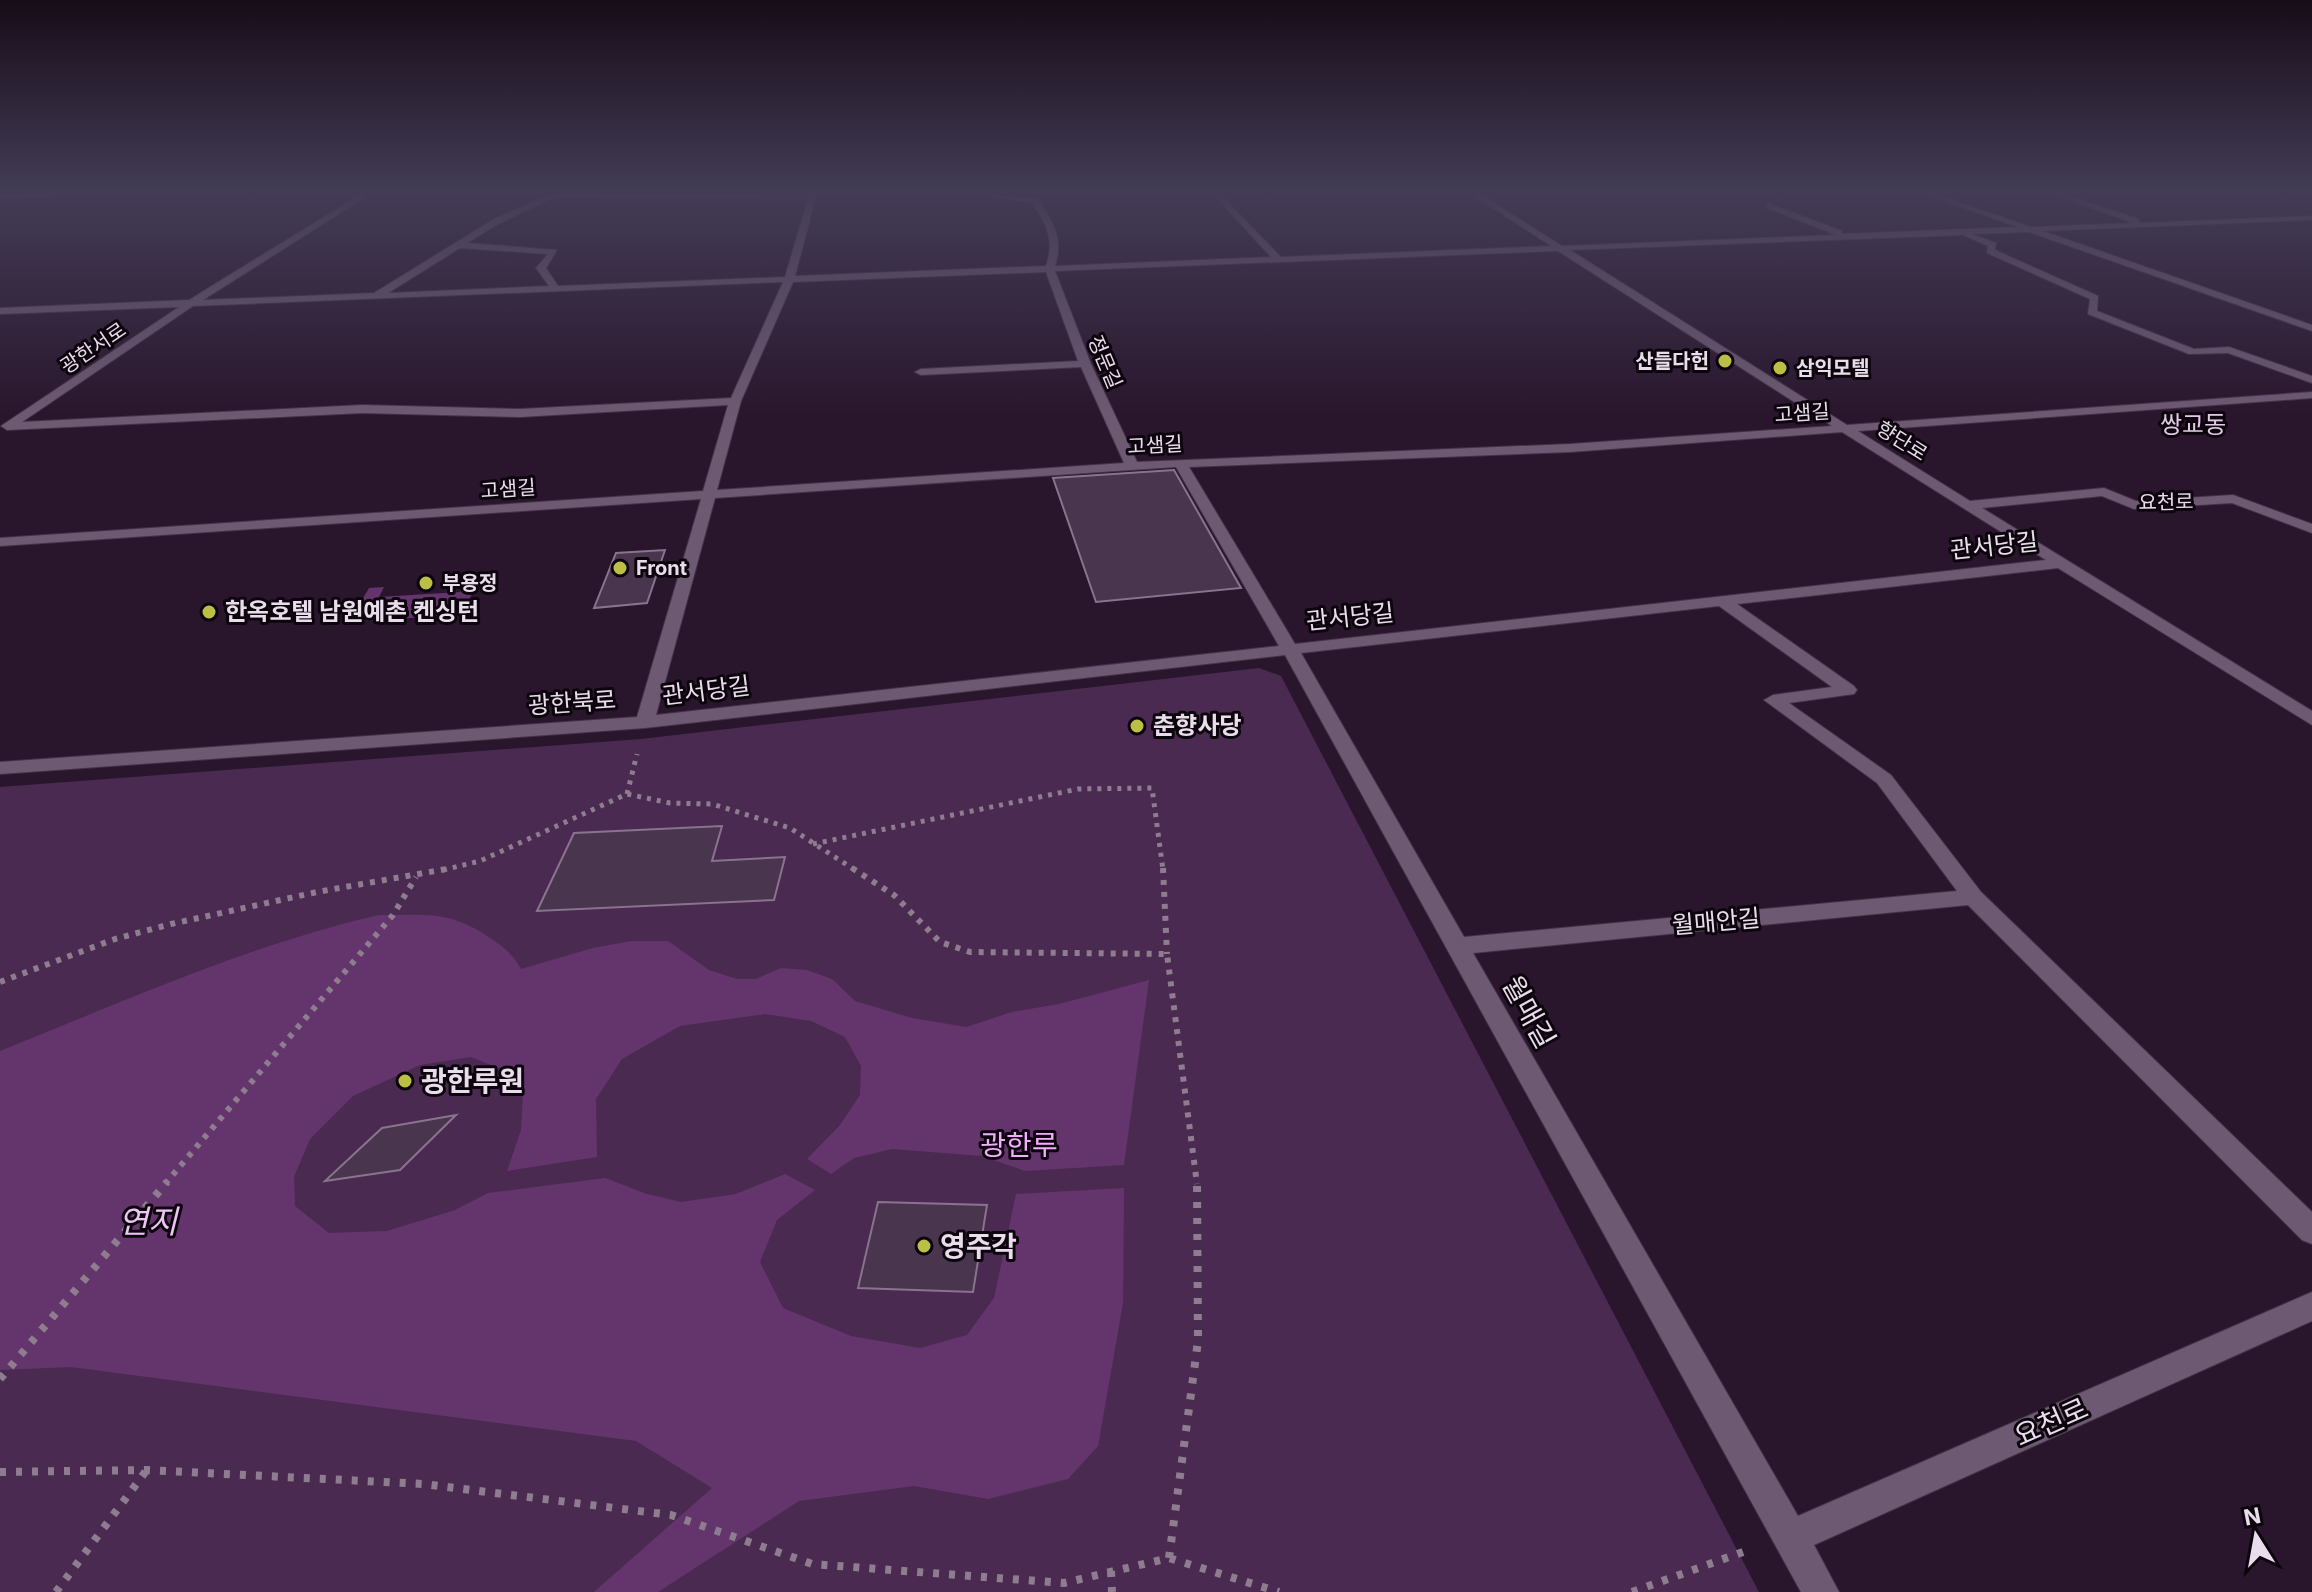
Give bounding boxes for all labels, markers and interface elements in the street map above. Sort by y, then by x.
street label: 광한서로 [56,317,130,379]
street label: 정문길 [1083,332,1127,392]
place label: 산들다헌 [1635,349,1709,373]
marker: 산들다헌 [1716,352,1734,370]
place label: 삼익모텔 [1796,356,1870,380]
marker: 삼익모텔 [1771,359,1789,377]
street label: 고샘길 [1774,399,1830,427]
district label: 쌍교동 [2160,410,2226,439]
street label: 향단로 [1872,416,1932,466]
street label: 고샘길 [1127,432,1183,458]
street label: 고샘길 [480,475,536,503]
street label: 요천로 [2138,490,2194,514]
street label: 관서당길 [1949,526,2039,565]
place label: Front [636,556,687,580]
marker: Front [611,559,629,577]
place label: 부용정 [442,571,497,595]
marker: 부용정 [417,574,435,592]
place label: 한옥호텔 남원예촌 켄싱턴 [225,597,479,626]
street label: 관서당길 [1305,597,1395,636]
marker: 한옥호텔 남원예촌 켄싱턴 [200,603,218,621]
street label: 관서당길 [660,671,752,710]
street label: 광한북로 [527,685,617,720]
place label: 춘향사당 [1153,711,1241,740]
marker: 춘향사당 [1128,717,1146,735]
street label: 월매안길 [1671,903,1761,940]
street label: 월매길 [1495,970,1563,1054]
place label: 광한루원 [421,1064,524,1098]
marker: 광한루원 [396,1072,414,1090]
park label: 광한루 [980,1128,1058,1162]
water label: 연지 [119,1202,180,1241]
place label: 영주각 [940,1229,1017,1263]
marker: 영주각 [915,1237,933,1255]
street label: 요천로 [2009,1391,2093,1453]
north arrow [2216,1496,2296,1576]
text: N [2241,1502,2263,1531]

